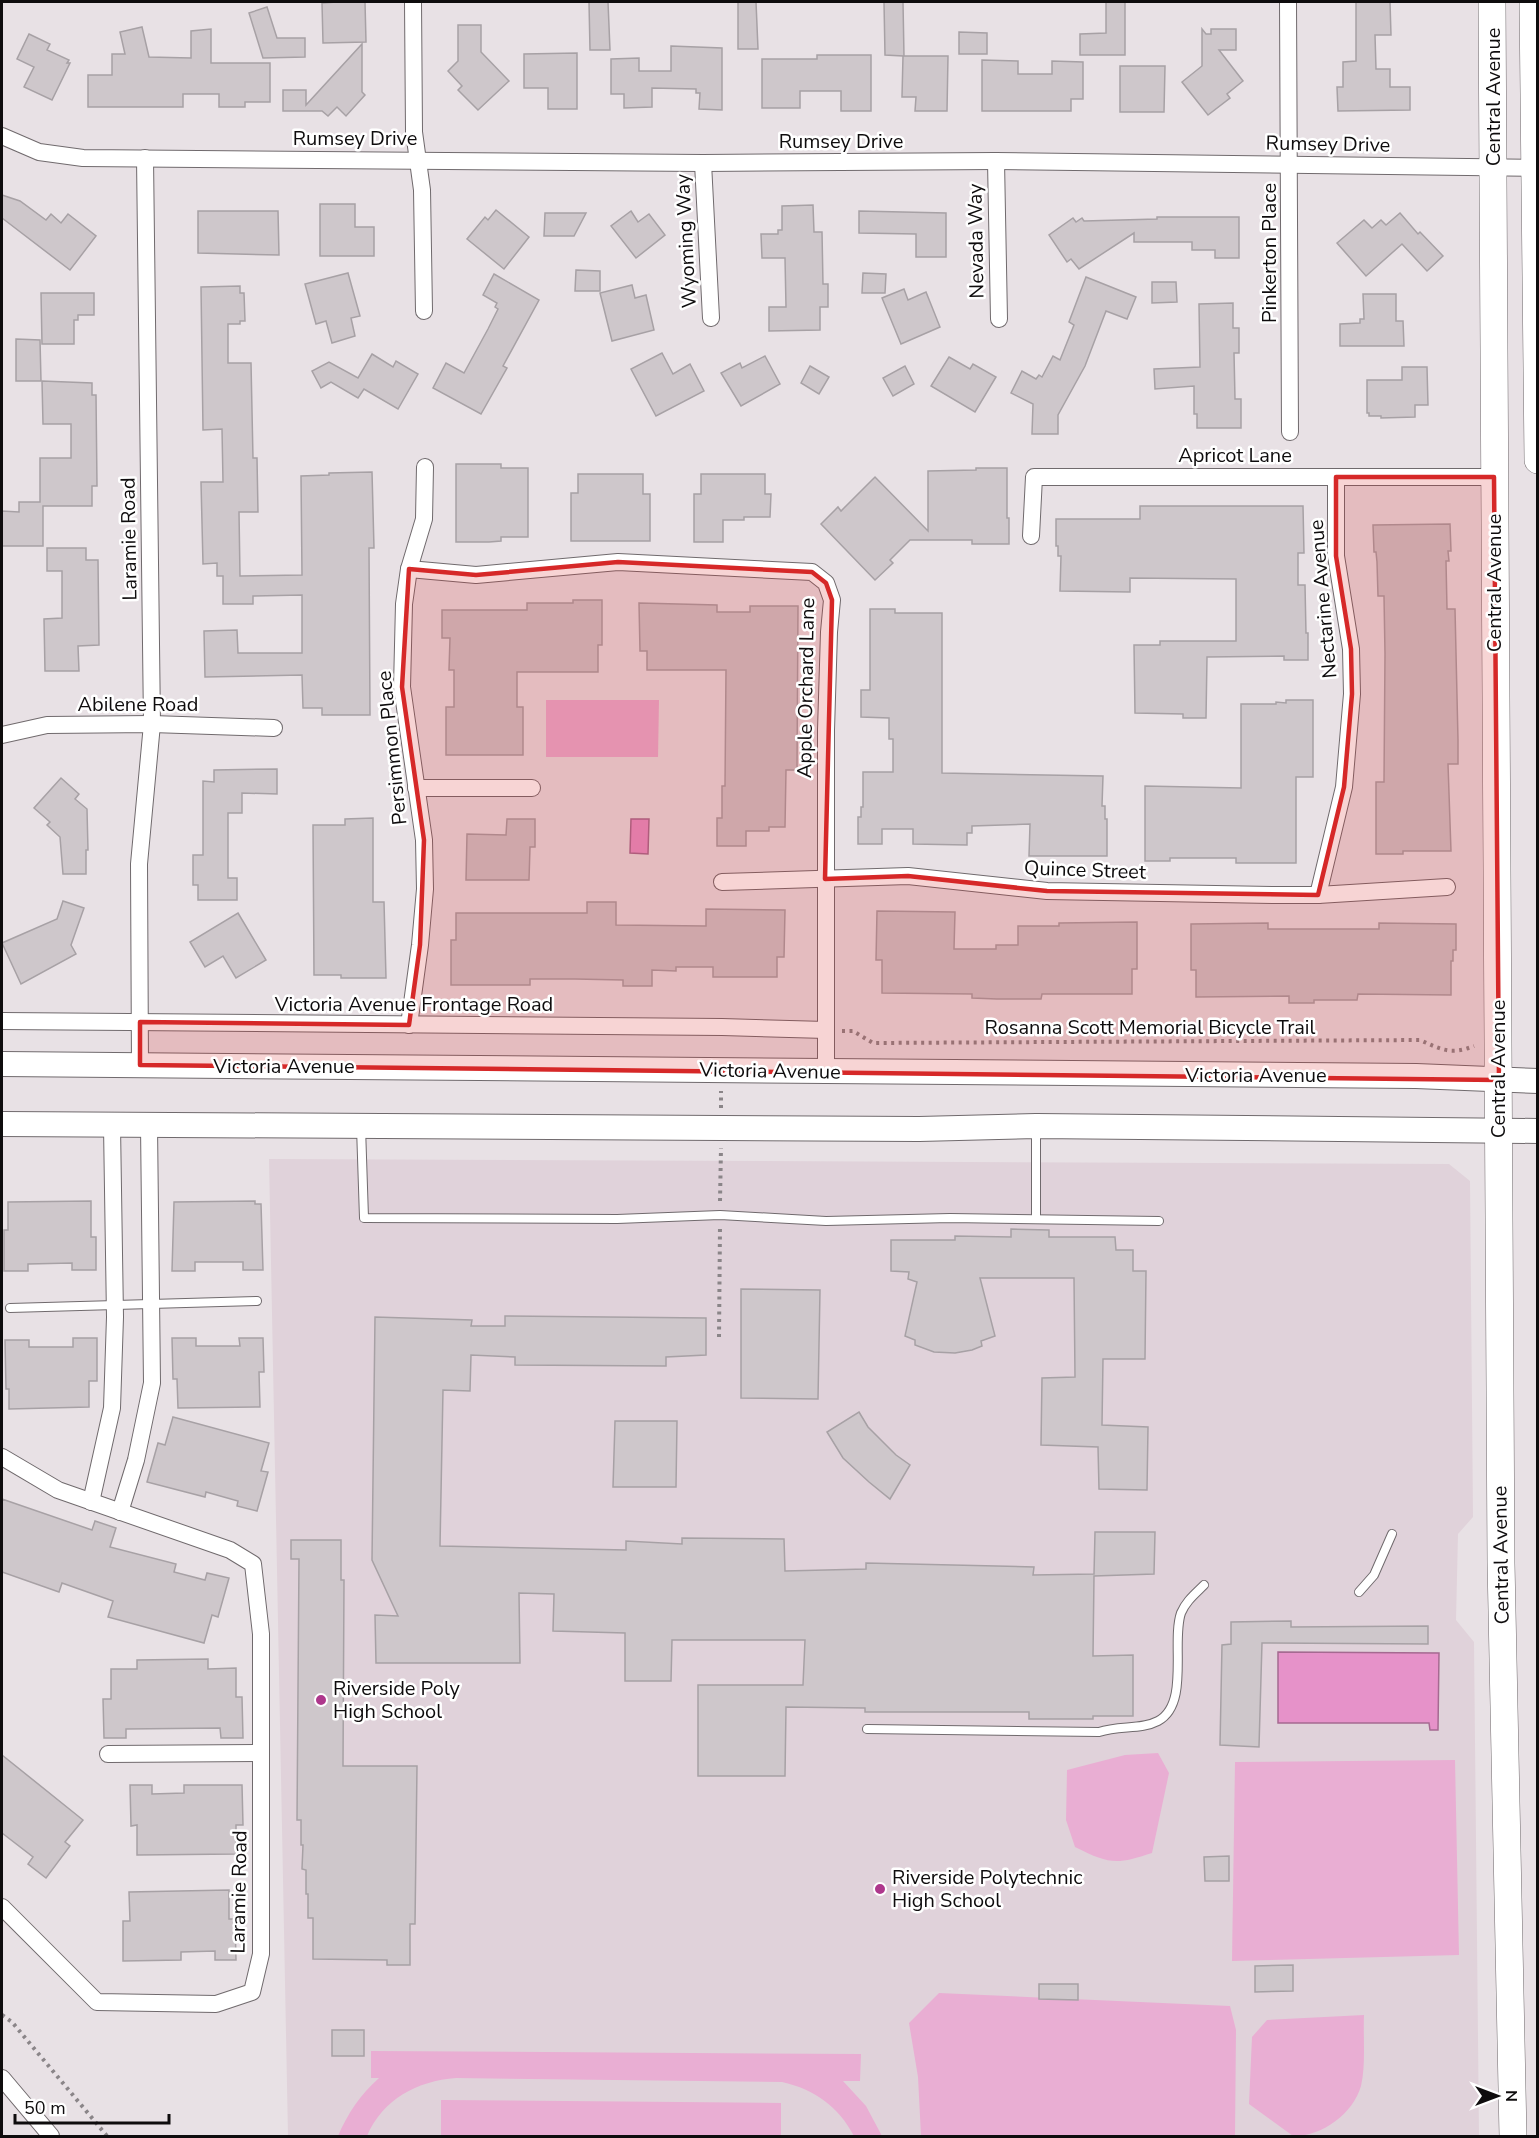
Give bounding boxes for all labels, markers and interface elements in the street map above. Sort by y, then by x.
street label: Central Avenue [1480,28,1507,166]
street label: Rumsey Drive [293,125,417,152]
street label: Rumsey Drive [779,128,903,155]
street label: Rumsey Drive [1265,129,1391,159]
street label: Wyoming Way [669,172,703,309]
street label: Nevada Way [961,183,991,299]
street label: Pinkerton Place [1256,183,1283,323]
street label: Apricot Lane [1178,442,1292,469]
street label: Laramie Road [114,477,144,601]
street label: Central Avenue [1481,514,1508,652]
street label: Nectarine Avenue [1303,518,1343,680]
street label: Apple Orchard Lane [791,598,821,778]
street label: Persimmon Place [370,670,414,826]
street label: Abilene Road [77,691,199,718]
street label: Quince Street [1024,854,1147,886]
street label: Victoria Avenue Frontage Road [274,991,553,1018]
street label: Central Avenue [1485,1000,1512,1138]
street label: Rosanna Scott Memorial Bicycle Trail [985,1014,1316,1041]
street label: Victoria Avenue [212,1053,355,1080]
street label: Victoria Avenue [698,1056,841,1086]
street label: Victoria Avenue [1184,1062,1327,1089]
street label: Central Avenue [1486,1486,1516,1624]
place label: Riverside Poly High School [333,1675,461,1725]
marker: Riverside Poly High School [314,1693,328,1707]
street label: Laramie Road [224,1830,254,1954]
place label: Riverside Polytechnic High School [892,1864,1083,1914]
marker: Riverside Polytechnic High School [873,1882,887,1896]
north arrow [1467,2066,1527,2126]
scale bar [15,2087,170,2125]
text: N [1500,2090,1522,2102]
text: 50 m [24,2096,66,2120]

